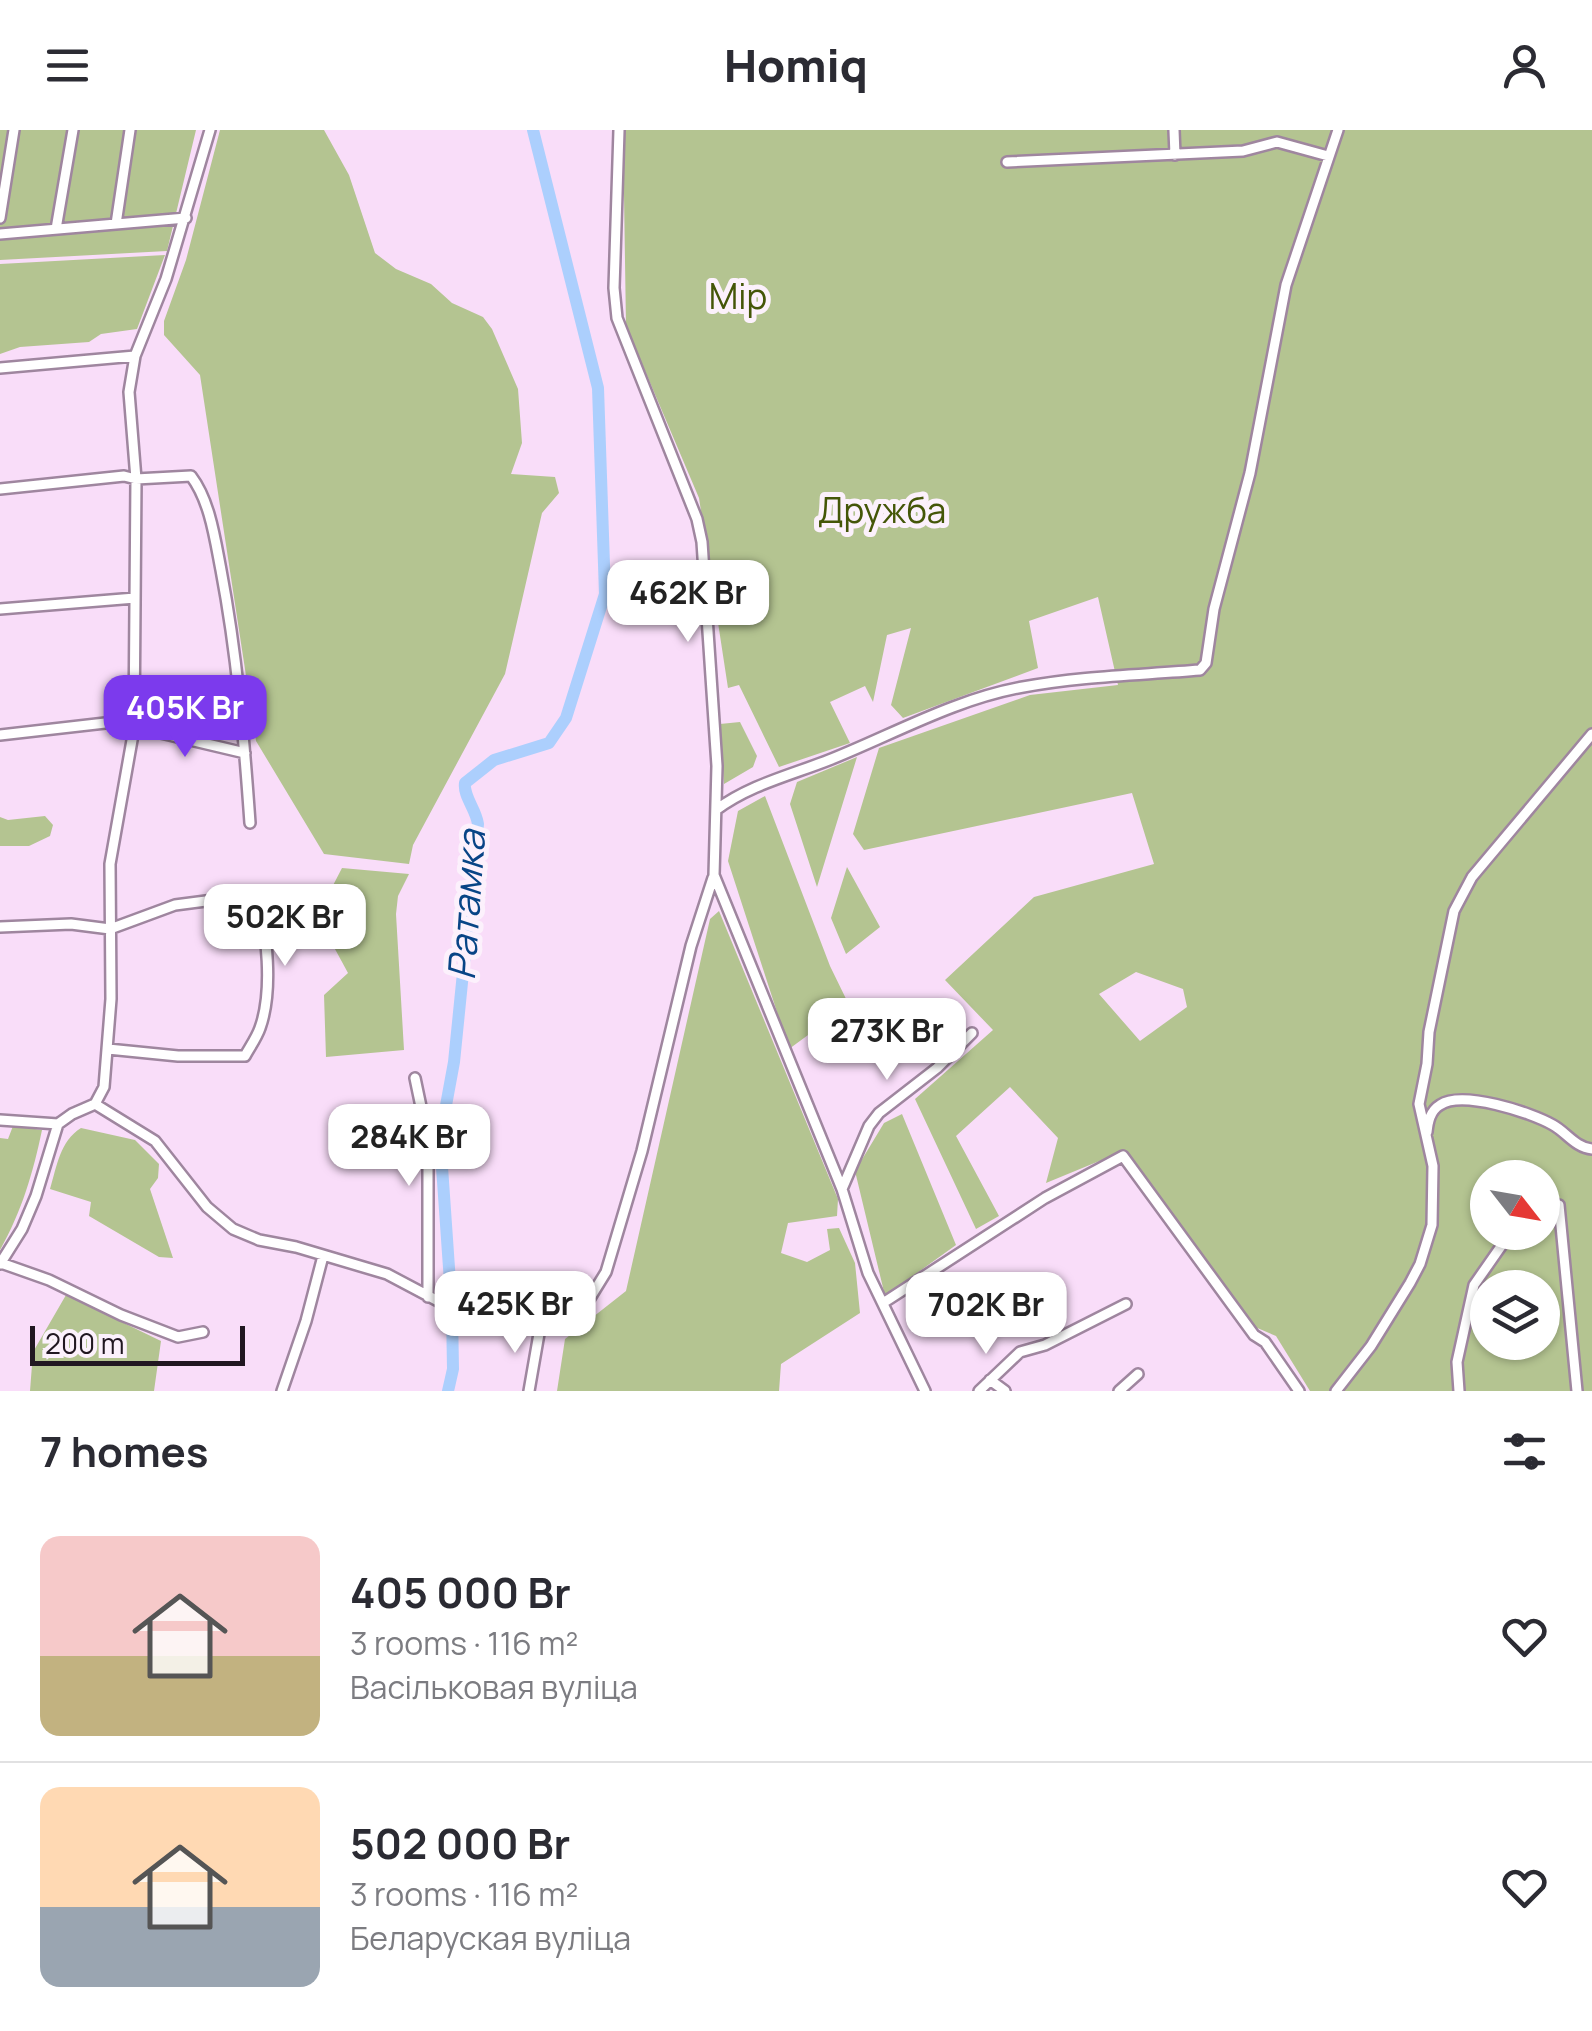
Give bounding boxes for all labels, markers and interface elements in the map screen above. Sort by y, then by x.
text: Homiq [724,34,868,96]
icon: menu [40,38,95,93]
icon: person [1497,38,1552,93]
park label: Мір [709,272,767,320]
park label: Дружба [818,486,946,534]
pin: 462K Br [596,560,780,645]
text: 462K Br [629,570,747,614]
pin: 405K Br [93,675,277,760]
text: 405K Br [126,685,244,729]
water label: Ратамка [434,826,496,981]
pin: 502K Br [193,884,377,969]
text: 502K Br [226,894,344,938]
pin: 273K Br [795,998,979,1083]
text: 273K Br [830,1008,944,1052]
pin: 284K Br [317,1104,501,1189]
text: 284K Br [350,1114,468,1158]
north arrow [1470,1160,1560,1250]
map controls [1470,1160,1560,1360]
button: layers [1470,1270,1560,1360]
pin: 425K Br [423,1271,607,1356]
pin: 702K Br [894,1272,1078,1357]
text: 425K Br [457,1281,573,1325]
text: 702K Br [928,1282,1044,1326]
scale bar [30,1321,245,1366]
text: 200 m [45,1324,124,1362]
text: 7 homes [40,1422,208,1480]
icon: filters [1497,1424,1552,1479]
text: 405 000 Br [350,1563,571,1621]
icon: home [120,1576,240,1696]
icon: heart [1497,1609,1552,1664]
text: 3 rooms · 116 m² [350,1621,578,1665]
text: Васільковая вуліца [350,1665,638,1709]
text: 502 000 Br [350,1814,570,1872]
icon: home [120,1827,240,1947]
icon: heart [1497,1860,1552,1915]
text: 3 rooms · 116 m² [350,1872,578,1916]
text: Беларуская вуліца [350,1916,631,1960]

